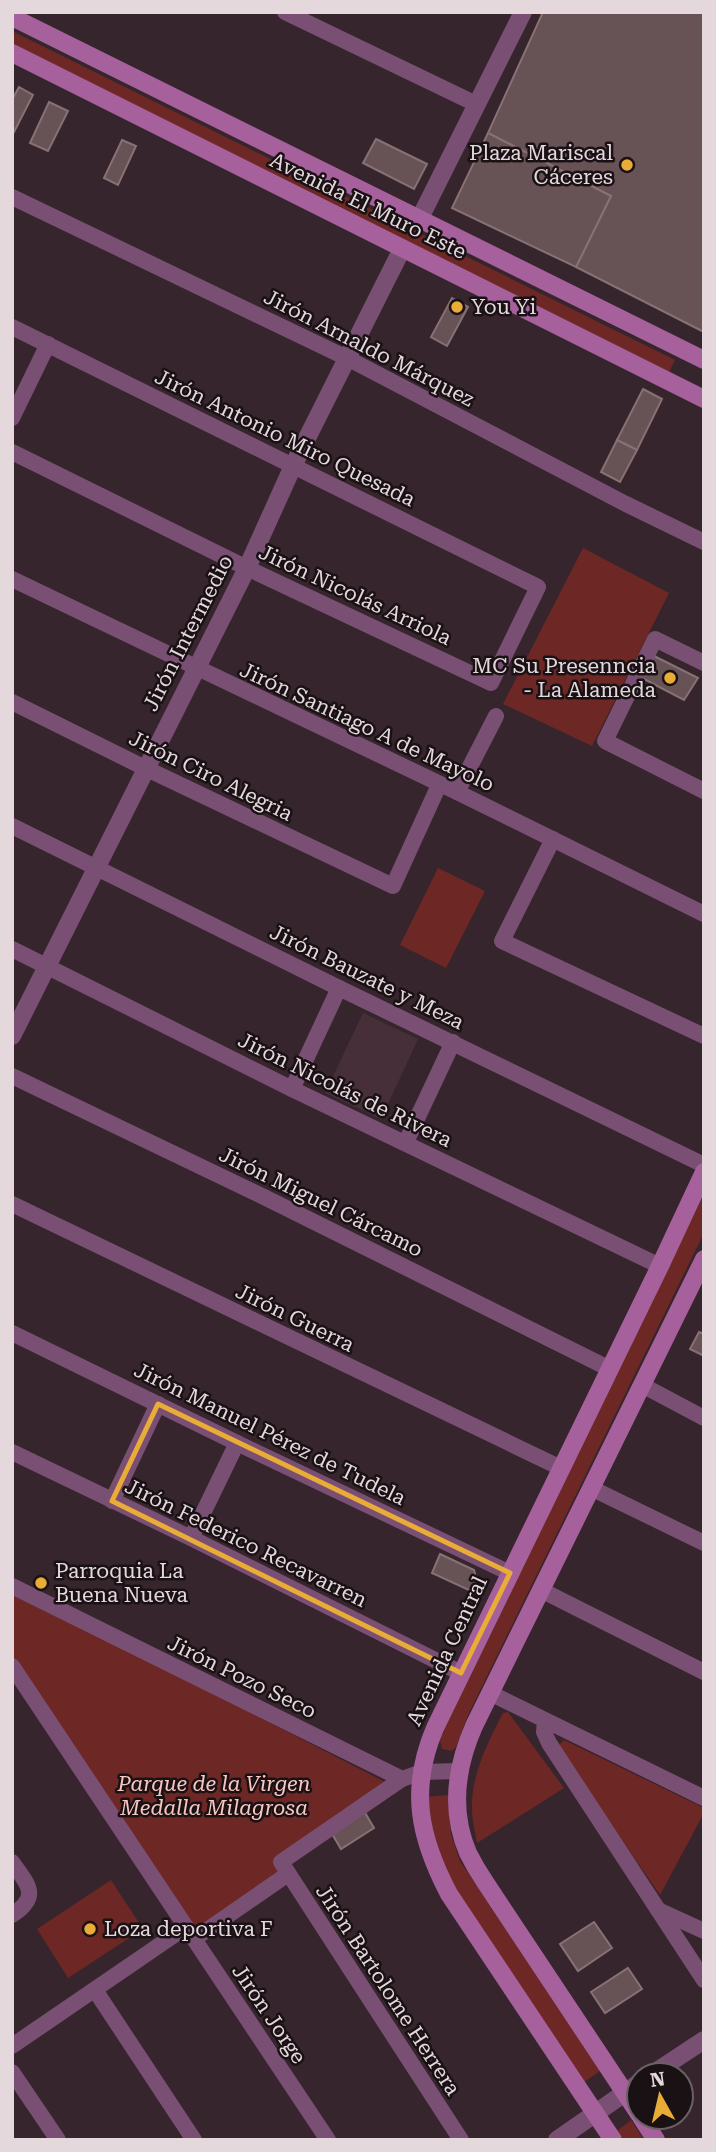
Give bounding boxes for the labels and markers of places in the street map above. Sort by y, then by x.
place label: Plaza Mariscal Cáceres [469,141,613,189]
marker: Plaza Mariscal Cáceres [619,157,635,173]
place label: You Yi [471,295,536,319]
marker: You Yi [449,299,465,315]
place label: MC Su Presenncia - La Alameda [472,654,657,702]
marker: MC Su Presenncia - La Alameda [662,670,678,686]
place label: Parroquia La Buena Nueva [55,1559,188,1607]
marker: Parroquia La Buena Nueva [33,1575,49,1591]
place label: Loza deportiva F [104,1917,273,1941]
marker: Loza deportiva F [82,1921,98,1937]

